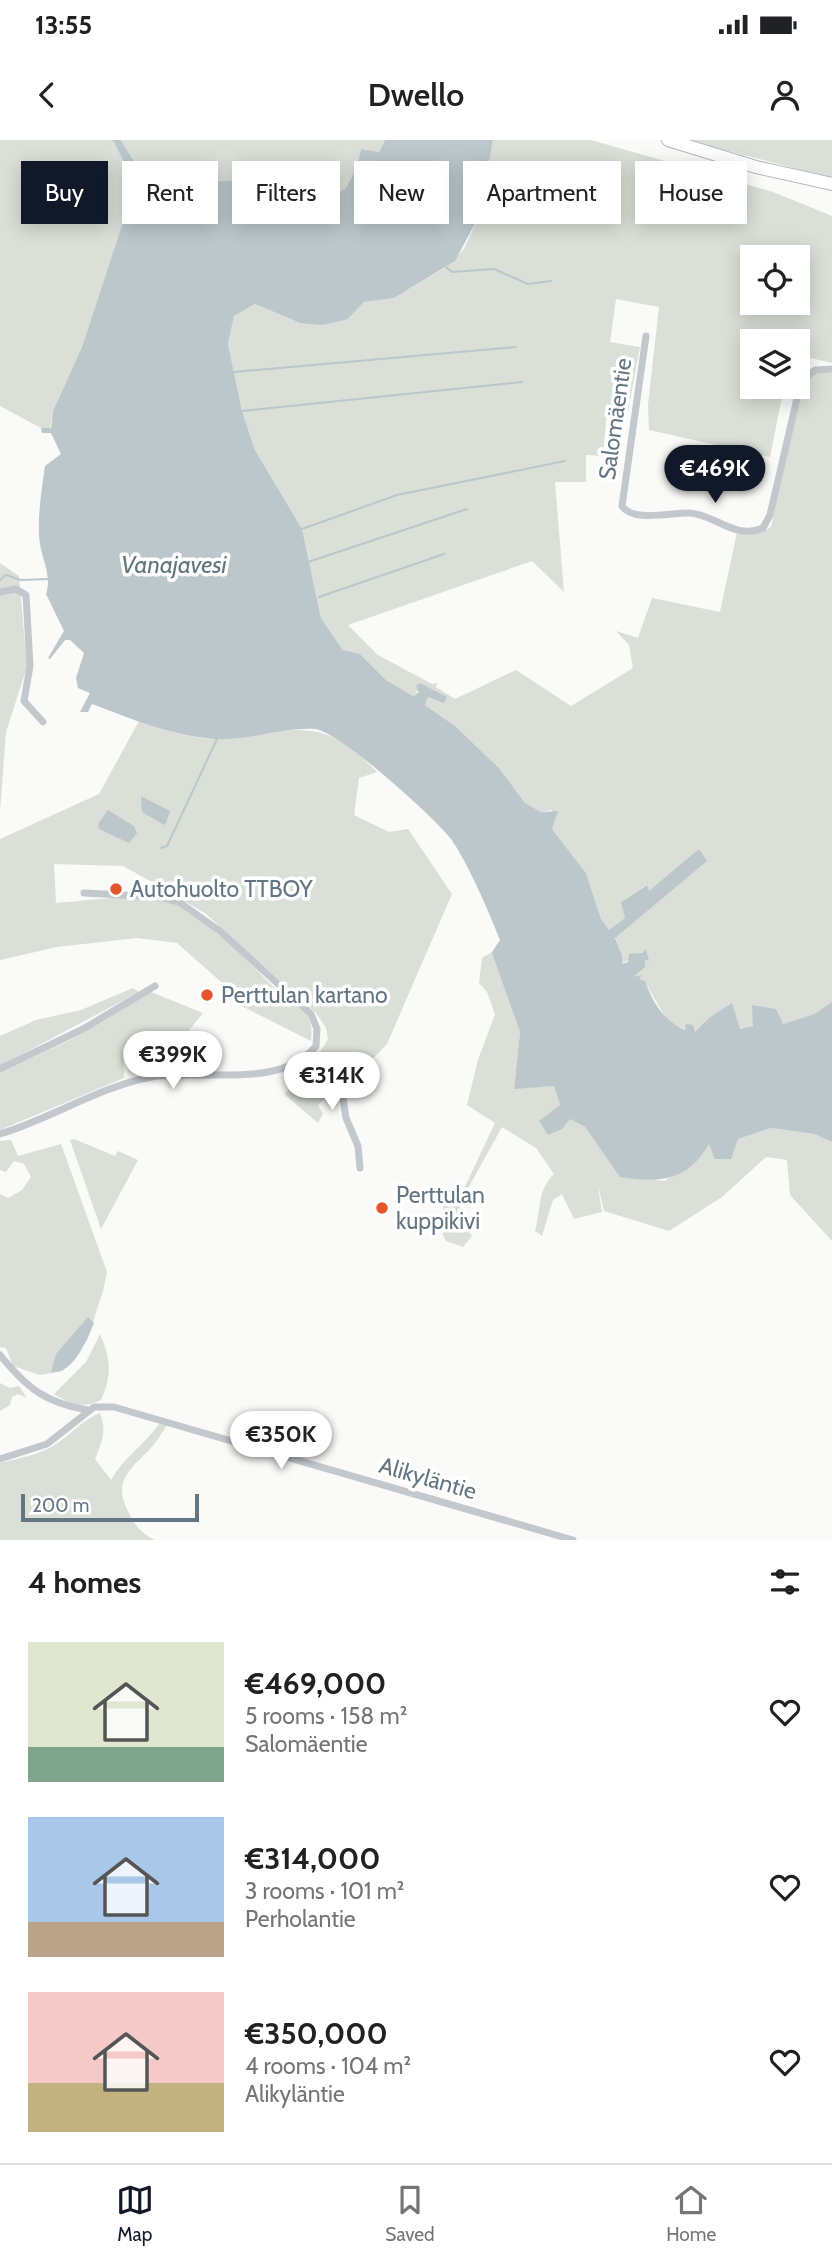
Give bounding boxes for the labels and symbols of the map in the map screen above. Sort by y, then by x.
street label: Salomäentie [593,356,637,482]
pin: €469K [666,446,764,505]
water label: Vanajavesi [121,550,228,579]
place label: Autohuolto TTBOY [130,875,314,903]
marker: Autohuolto TTBOY [108,881,124,897]
place label: Perttulan kartano [221,981,388,1009]
marker: Perttulan kartano [199,987,215,1003]
pin: €399K [124,1032,222,1091]
pin: €314K [283,1052,381,1112]
place label: Perttulan kuppikivi [396,1181,485,1235]
marker: Perttulan kuppikivi [374,1200,390,1216]
pin: €350K [232,1412,330,1471]
street label: Alikyläntie [376,1451,480,1505]
scale bar [21,1491,200,1523]

